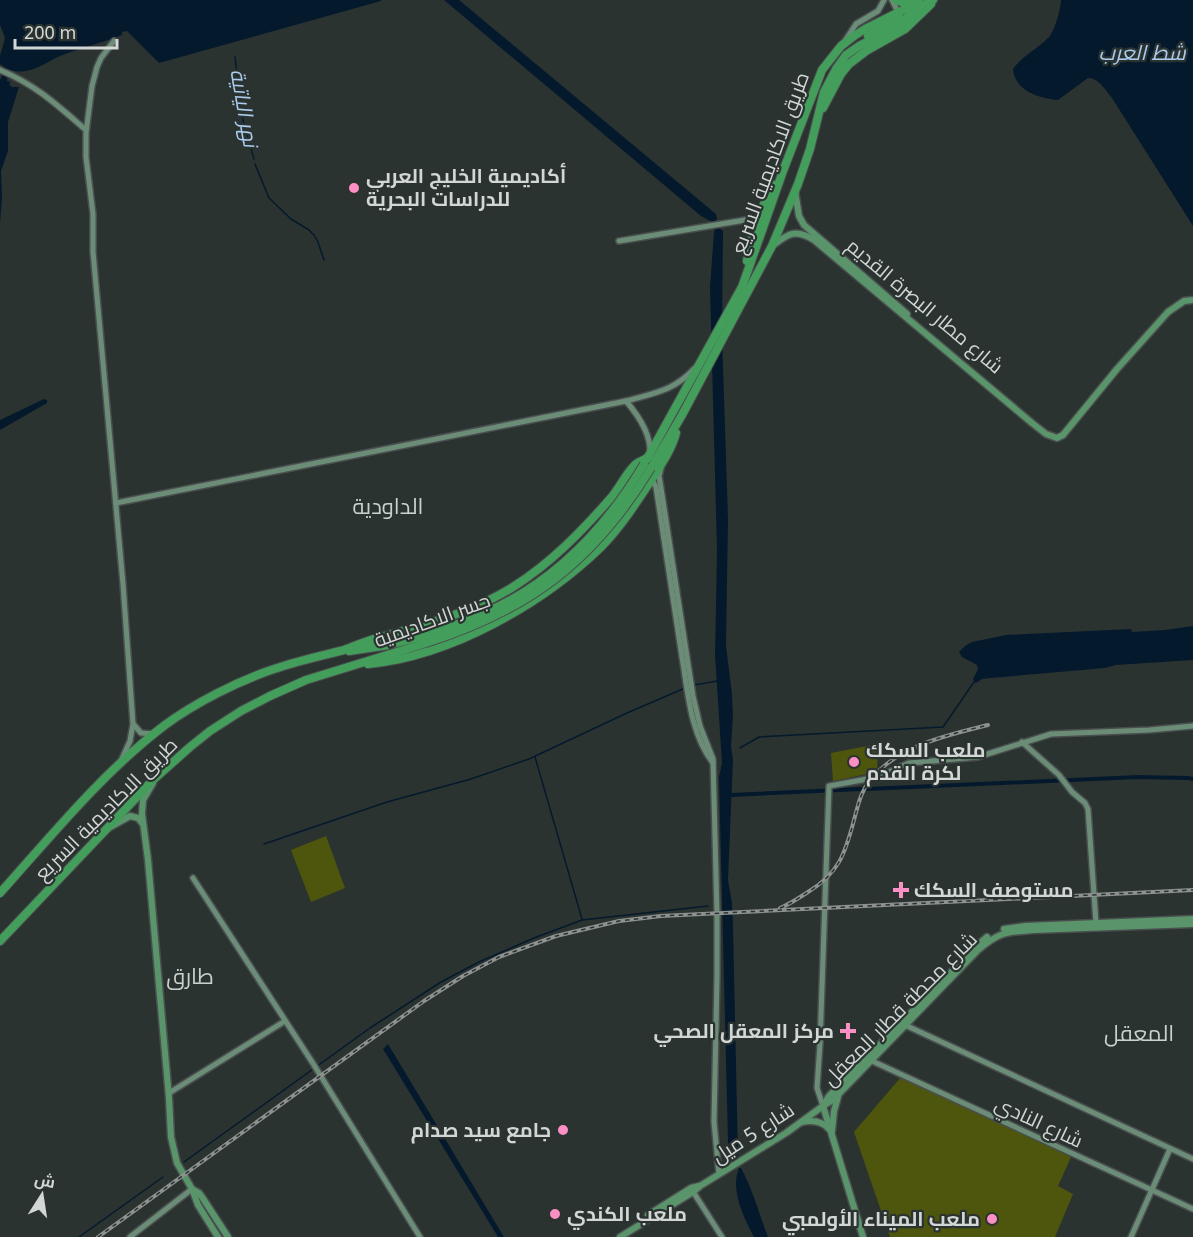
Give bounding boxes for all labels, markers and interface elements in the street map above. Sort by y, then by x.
scale bar [15,12,117,50]
text: 200 m [24,20,76,44]
water label: شط العرب [1098,38,1186,66]
water label: نهر الياتية [224,67,266,151]
street label: طريق الاكاديمية السريع [724,68,816,258]
place label: أكاديمية الخليج العربي للدراسات البحرية [366,162,566,212]
marker: أكاديمية الخليج العربي للدراسات البحرية [347,181,361,195]
street label: شارع مطار البصرة القديم [841,232,1009,380]
district label: الداودية [353,490,423,520]
street label: جسر الاكاديمية [370,586,494,653]
street label: طريق الاكاديمية السريع [28,731,184,887]
place label: ملعب السكك لكرة القدم [866,736,986,787]
marker: ملعب السكك لكرة القدم [847,755,861,769]
place label: مستوصف السكك [914,876,1074,903]
marker: مستوصف السكك [892,881,910,899]
street label: شارع محطة قطار المعقل [817,926,983,1092]
district label: طارق [166,960,214,990]
place label: مركز المعقل الصحي [653,1017,834,1047]
district label: المعقل [1104,1017,1174,1047]
marker: مركز المعقل الصحي [839,1022,857,1040]
street label: شارع النادي [990,1089,1088,1156]
street label: شارع 5 ميل [706,1096,800,1170]
place label: جامع سيد صدام [411,1116,551,1144]
marker: جامع سيد صدام [556,1123,570,1137]
north arrow [12,1165,72,1225]
text: ش [33,1167,57,1193]
place label: ملعب الكندي [567,1200,687,1230]
place label: ملعب الميناء الأولمبي [782,1205,980,1236]
marker: ملعب الكندي [548,1207,562,1221]
marker: ملعب الميناء الأولمبي [985,1212,999,1226]

